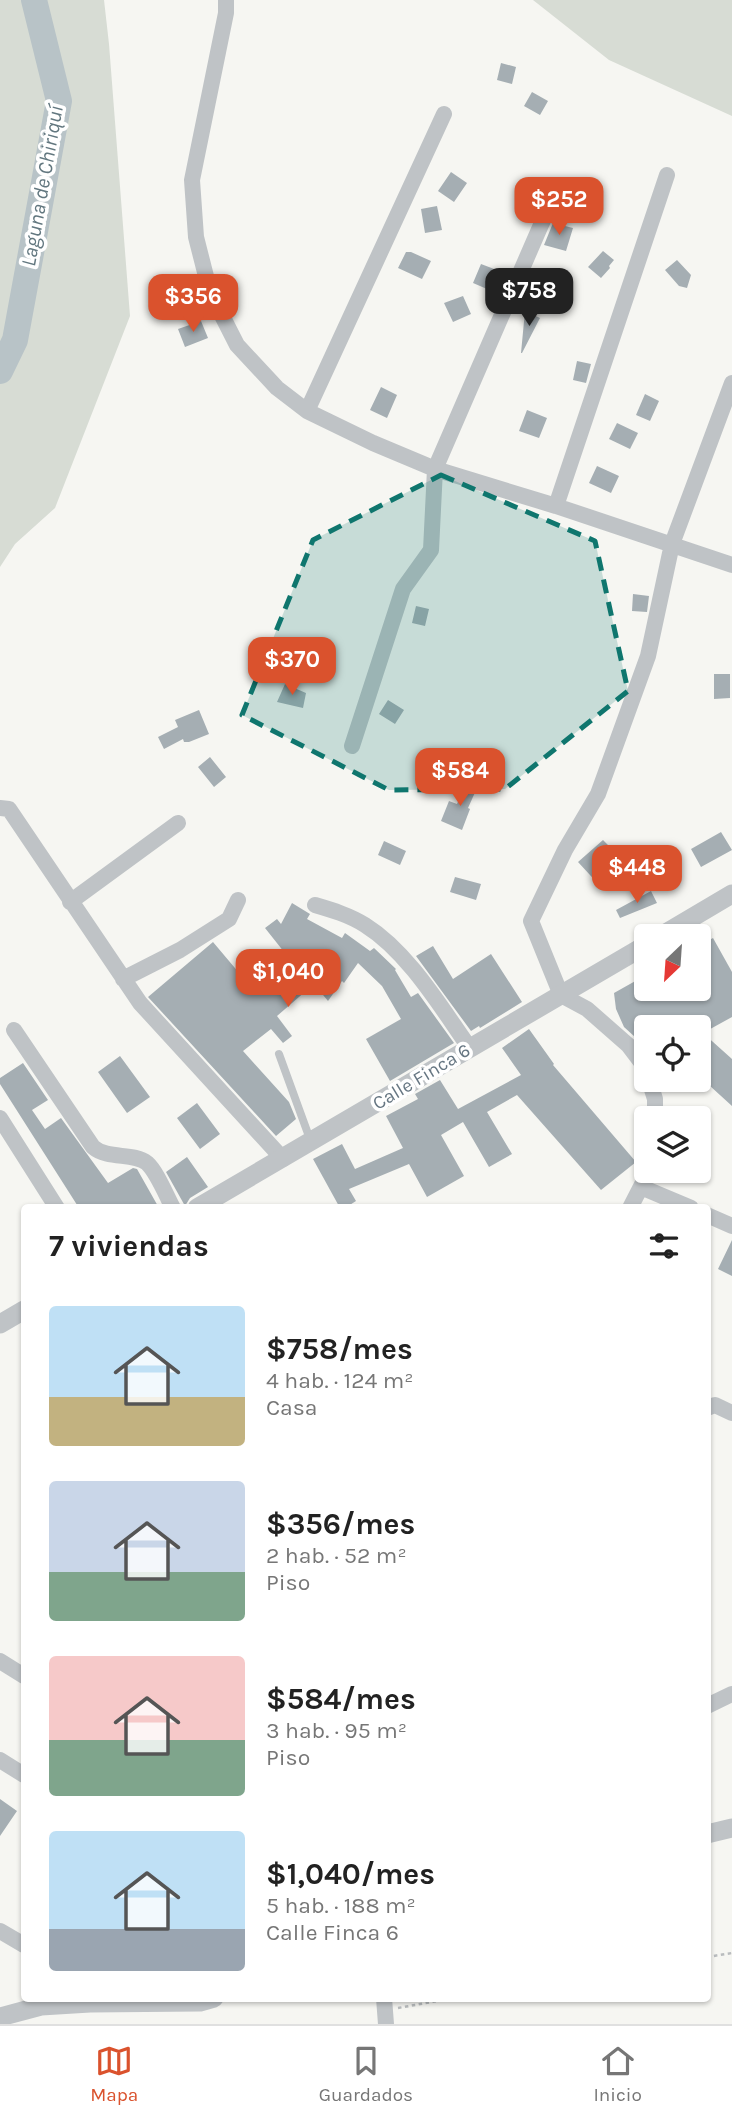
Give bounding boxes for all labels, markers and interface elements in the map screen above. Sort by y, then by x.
water label: Laguna de Chiriquí [16,101,68,268]
pin: $252 [518,177,600,237]
text: $252 [530,186,588,213]
pin: $758 [488,268,570,328]
pin: $356 [152,274,234,334]
text: $758 [501,277,557,304]
text: $356 [164,283,222,310]
pin: $370 [251,638,333,697]
text: $370 [264,646,320,673]
pin: $584 [419,748,501,808]
text: $584 [431,757,489,784]
pin: $448 [596,846,678,905]
text: $448 [608,854,666,881]
north arrow [634,924,710,1001]
map controls [634,924,711,1183]
pin: $1,040 [231,950,345,1009]
text: $1,040 [252,958,324,985]
button: locate [634,1015,711,1092]
street label: Calle Finca 6 [369,1039,474,1115]
button: layers [634,1106,711,1183]
icon: filters [645,1227,683,1265]
text: 7 viviendas [49,1228,209,1264]
text: $758/mes [266,1331,413,1367]
icon: home [105,1334,189,1418]
text: 4 hab. · 124 m² [266,1367,414,1394]
text: Casa [266,1394,318,1421]
text: $356/mes [266,1506,415,1542]
icon: home [105,1509,189,1593]
text: 2 hab. · 52 m² [266,1542,407,1569]
text: Piso [266,1569,310,1596]
text: $584/mes [266,1681,416,1717]
icon: home [105,1684,189,1768]
text: 3 hab. · 95 m² [266,1717,407,1744]
text: Piso [266,1744,310,1771]
text: $1,040/mes [266,1856,435,1892]
icon: home [105,1859,189,1943]
text: 5 hab. · 188 m² [266,1892,416,1919]
text: Calle Finca 6 [266,1919,399,1946]
tab: Mapa [90,2042,138,2106]
tab: Guardados [319,2042,413,2106]
tab: Inicio [593,2042,642,2106]

